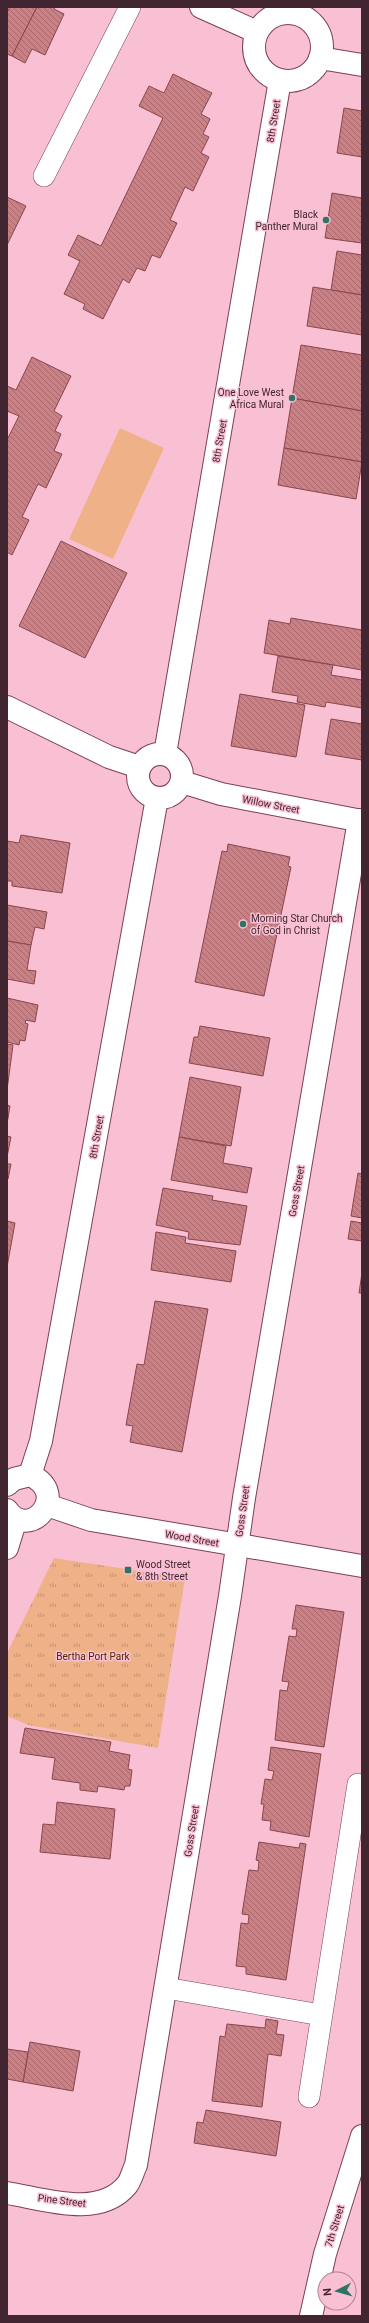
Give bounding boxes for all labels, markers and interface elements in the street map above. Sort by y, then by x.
street label: 8th Street [265,99,282,143]
place label: Black Panther Mural [256,209,319,232]
marker: Black Panther Mural [321,215,331,225]
place label: One Love West Africa Mural [218,387,284,410]
marker: One Love West Africa Mural [287,393,297,403]
street label: 8th Street [210,419,229,463]
street label: Willow Street [241,794,301,815]
place label: Morning Star Church of God in Christ [251,913,342,936]
marker: Morning Star Church of God in Christ [238,919,248,929]
street label: 8th Street [87,1115,106,1159]
street label: Goss Street [287,1165,306,1218]
street label: Goss Street [233,1485,252,1537]
street label: Wood Street [164,1528,220,1549]
place label: Wood Street & 8th Street [136,1559,191,1582]
marker: Wood Street & 8th Street [123,1565,133,1575]
park label: Bertha Port Park [56,1651,131,1662]
street label: Goss Street [182,1805,201,1857]
street label: Pine Street [37,2192,87,2209]
street label: 7th Street [323,2204,346,2248]
north arrow [317,2271,357,2311]
text: N [321,2287,334,2297]

